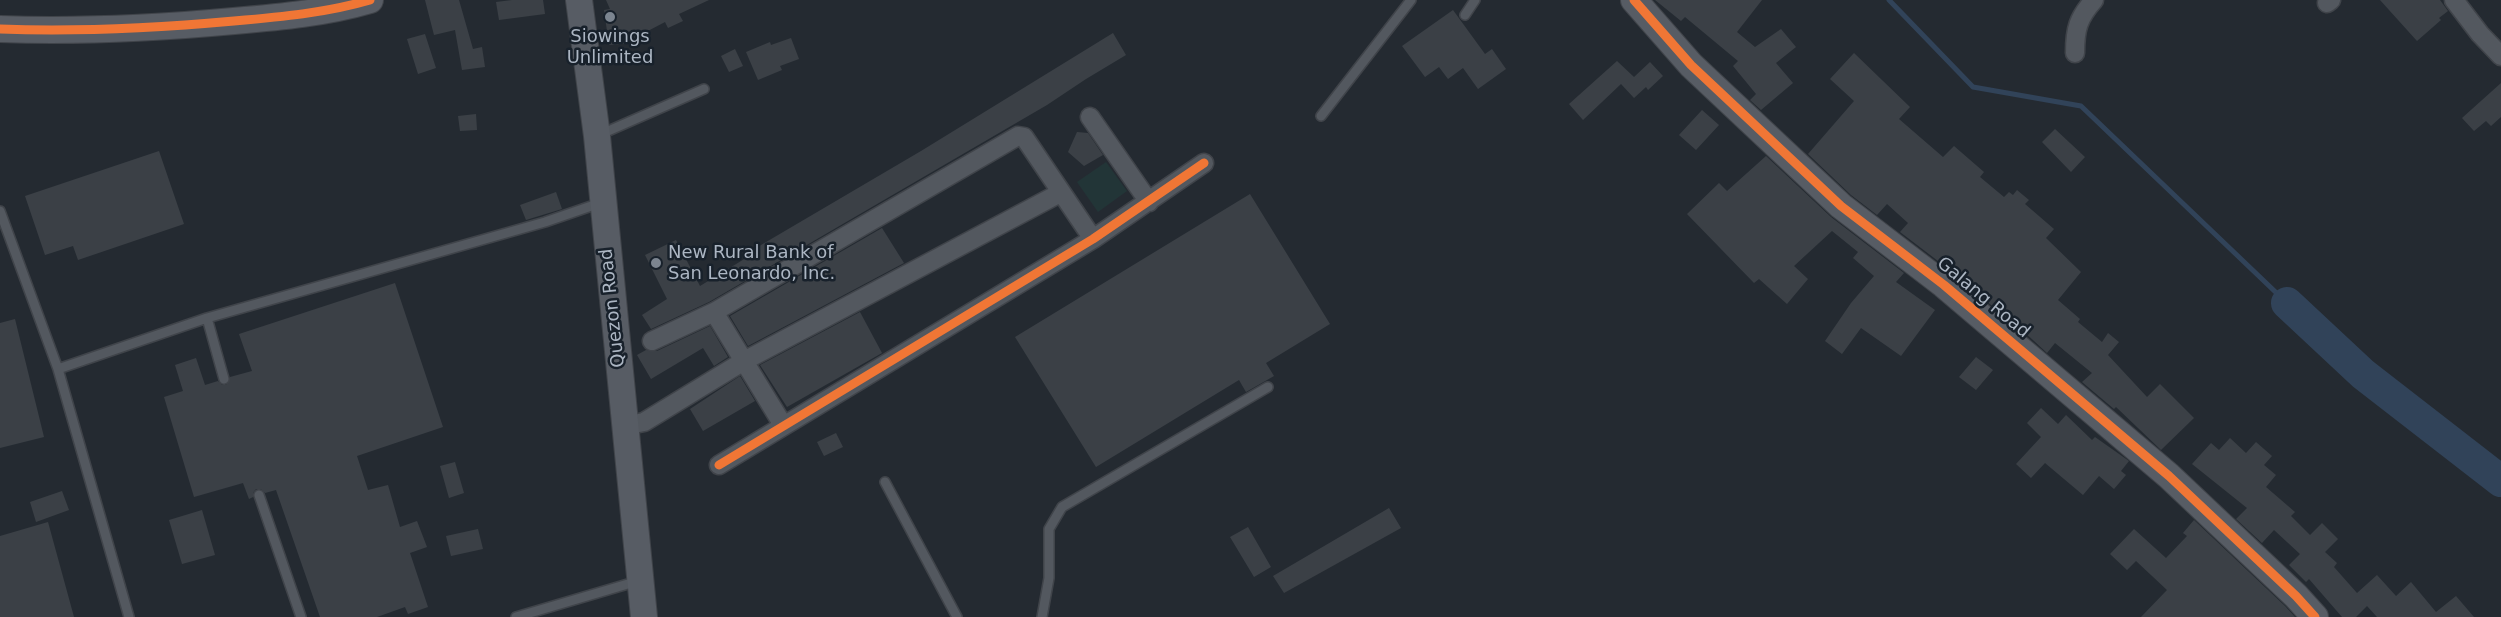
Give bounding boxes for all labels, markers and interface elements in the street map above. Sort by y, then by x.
marker: Siowings Unlimited [603,10,617,24]
place label: Siowings Unlimited [567,26,653,68]
place label: New Rural Bank of San Leonardo, Inc. [668,242,835,284]
street label: Quezon Road [596,247,630,369]
street label: Galang Road [1932,253,2034,343]
marker: New Rural Bank of San Leonardo, Inc. [649,256,663,270]

